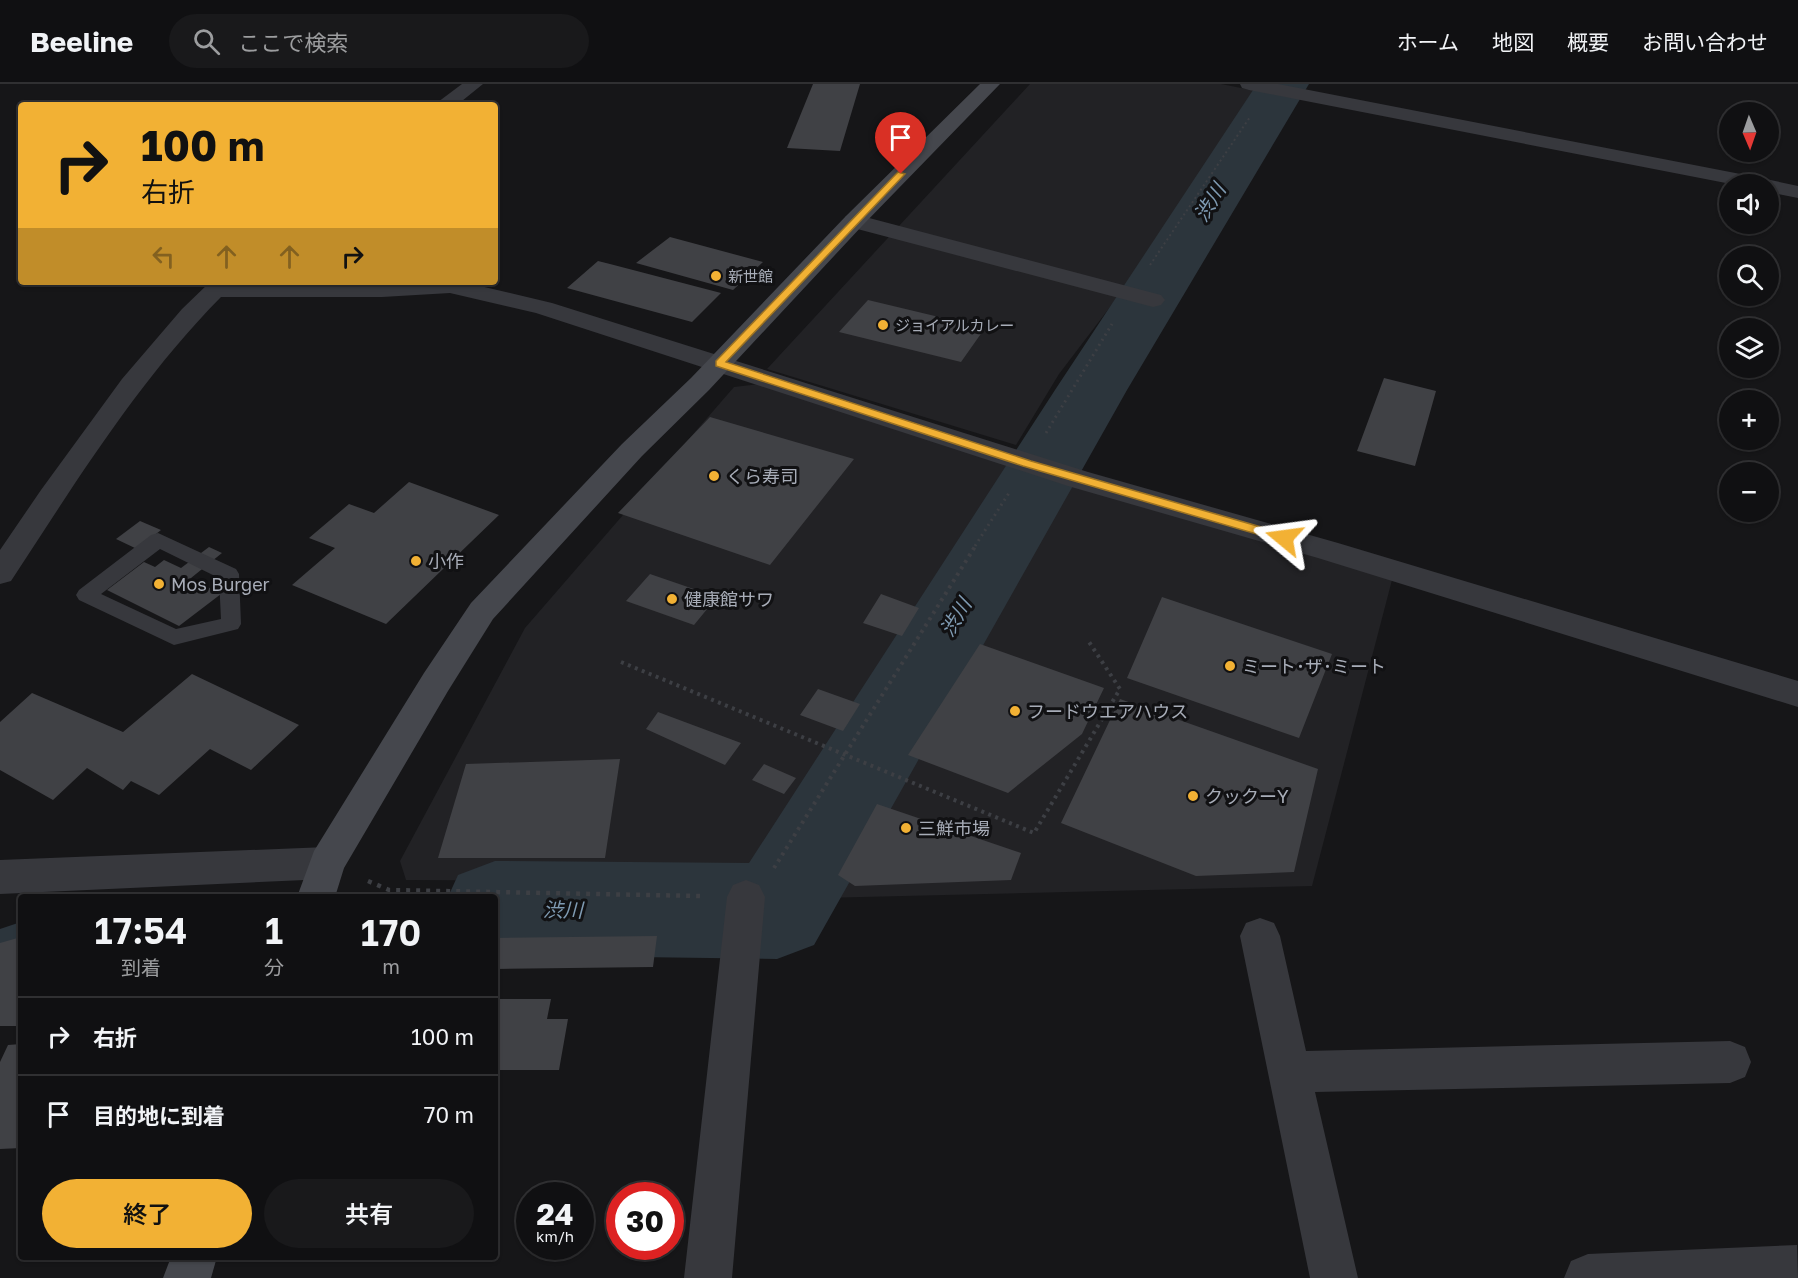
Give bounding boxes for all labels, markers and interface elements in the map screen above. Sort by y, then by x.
search box [169,14,589,68]
text: Beeline [30,25,133,58]
icon: search [190,25,223,58]
text: ここで検索 [238,29,348,56]
text: ホーム [1397,29,1459,55]
text: 地図 [1492,29,1534,55]
text: 概要 [1567,29,1609,55]
text: お問い合わせ [1642,29,1768,55]
north arrow [1719,102,1779,162]
map controls [1719,102,1779,522]
pin [875,112,926,174]
text: 100 m [141,120,264,170]
icon: arrive [884,121,917,154]
icon: right [42,126,120,204]
button: sound [1719,174,1779,234]
text: 右折 [141,176,195,208]
water label: 渋川 [1188,177,1231,225]
icon: left [147,240,180,273]
icon: ahead [210,240,243,273]
icon: ahead [273,240,306,273]
icon: right [336,240,369,273]
button: search [1719,246,1779,306]
place label: 新世館 [728,267,773,285]
marker: 新世館 [709,269,723,283]
place label: ジョイアルカレー [895,316,1014,334]
marker: ジョイアルカレー [876,318,890,332]
button: layers [1719,318,1779,378]
button: + [1719,390,1779,450]
button: − [1719,462,1779,522]
place label: くら寿司 [726,465,798,487]
marker: くら寿司 [707,469,721,483]
position arrow [1252,506,1316,570]
place label: 小作 [428,550,464,572]
marker: 小作 [409,554,423,568]
place label: Mos Burger [171,573,270,595]
marker: Mos Burger [152,577,166,591]
place label: 健康館サワ [684,588,774,610]
marker: 健康館サワ [665,592,679,606]
water label: 渋川 [934,592,977,640]
place label: ミート･ザ･ミート [1242,655,1386,677]
marker: ミート･ザ･ミート [1223,659,1237,673]
place label: フードウエアハウス [1027,700,1188,722]
marker: フードウエアハウス [1008,704,1022,718]
place label: クックーY [1205,785,1289,807]
marker: クックーY [1186,789,1200,803]
place label: 三鮮市場 [918,817,990,839]
marker: 三鮮市場 [899,821,913,835]
water label: 渋川 [543,897,585,921]
text: 17:54 [95,909,188,952]
text: 1 [265,909,283,952]
text: 170 [361,911,421,954]
text: m [382,954,400,978]
text: 到着 [121,955,161,979]
text: 分 [264,955,284,979]
icon: right [42,1020,75,1053]
text: 100 m [411,1023,474,1050]
text: 右折 [93,1024,137,1051]
icon: arrive [42,1098,75,1131]
text: 70 m [424,1101,474,1128]
text: 目的地に到着 [93,1102,225,1129]
button: 終了 [42,1179,252,1248]
button: 共有 [264,1179,474,1248]
speed limit sign: 30 [606,1182,684,1260]
text: 24 [536,1196,574,1232]
text: km/h [536,1227,574,1245]

